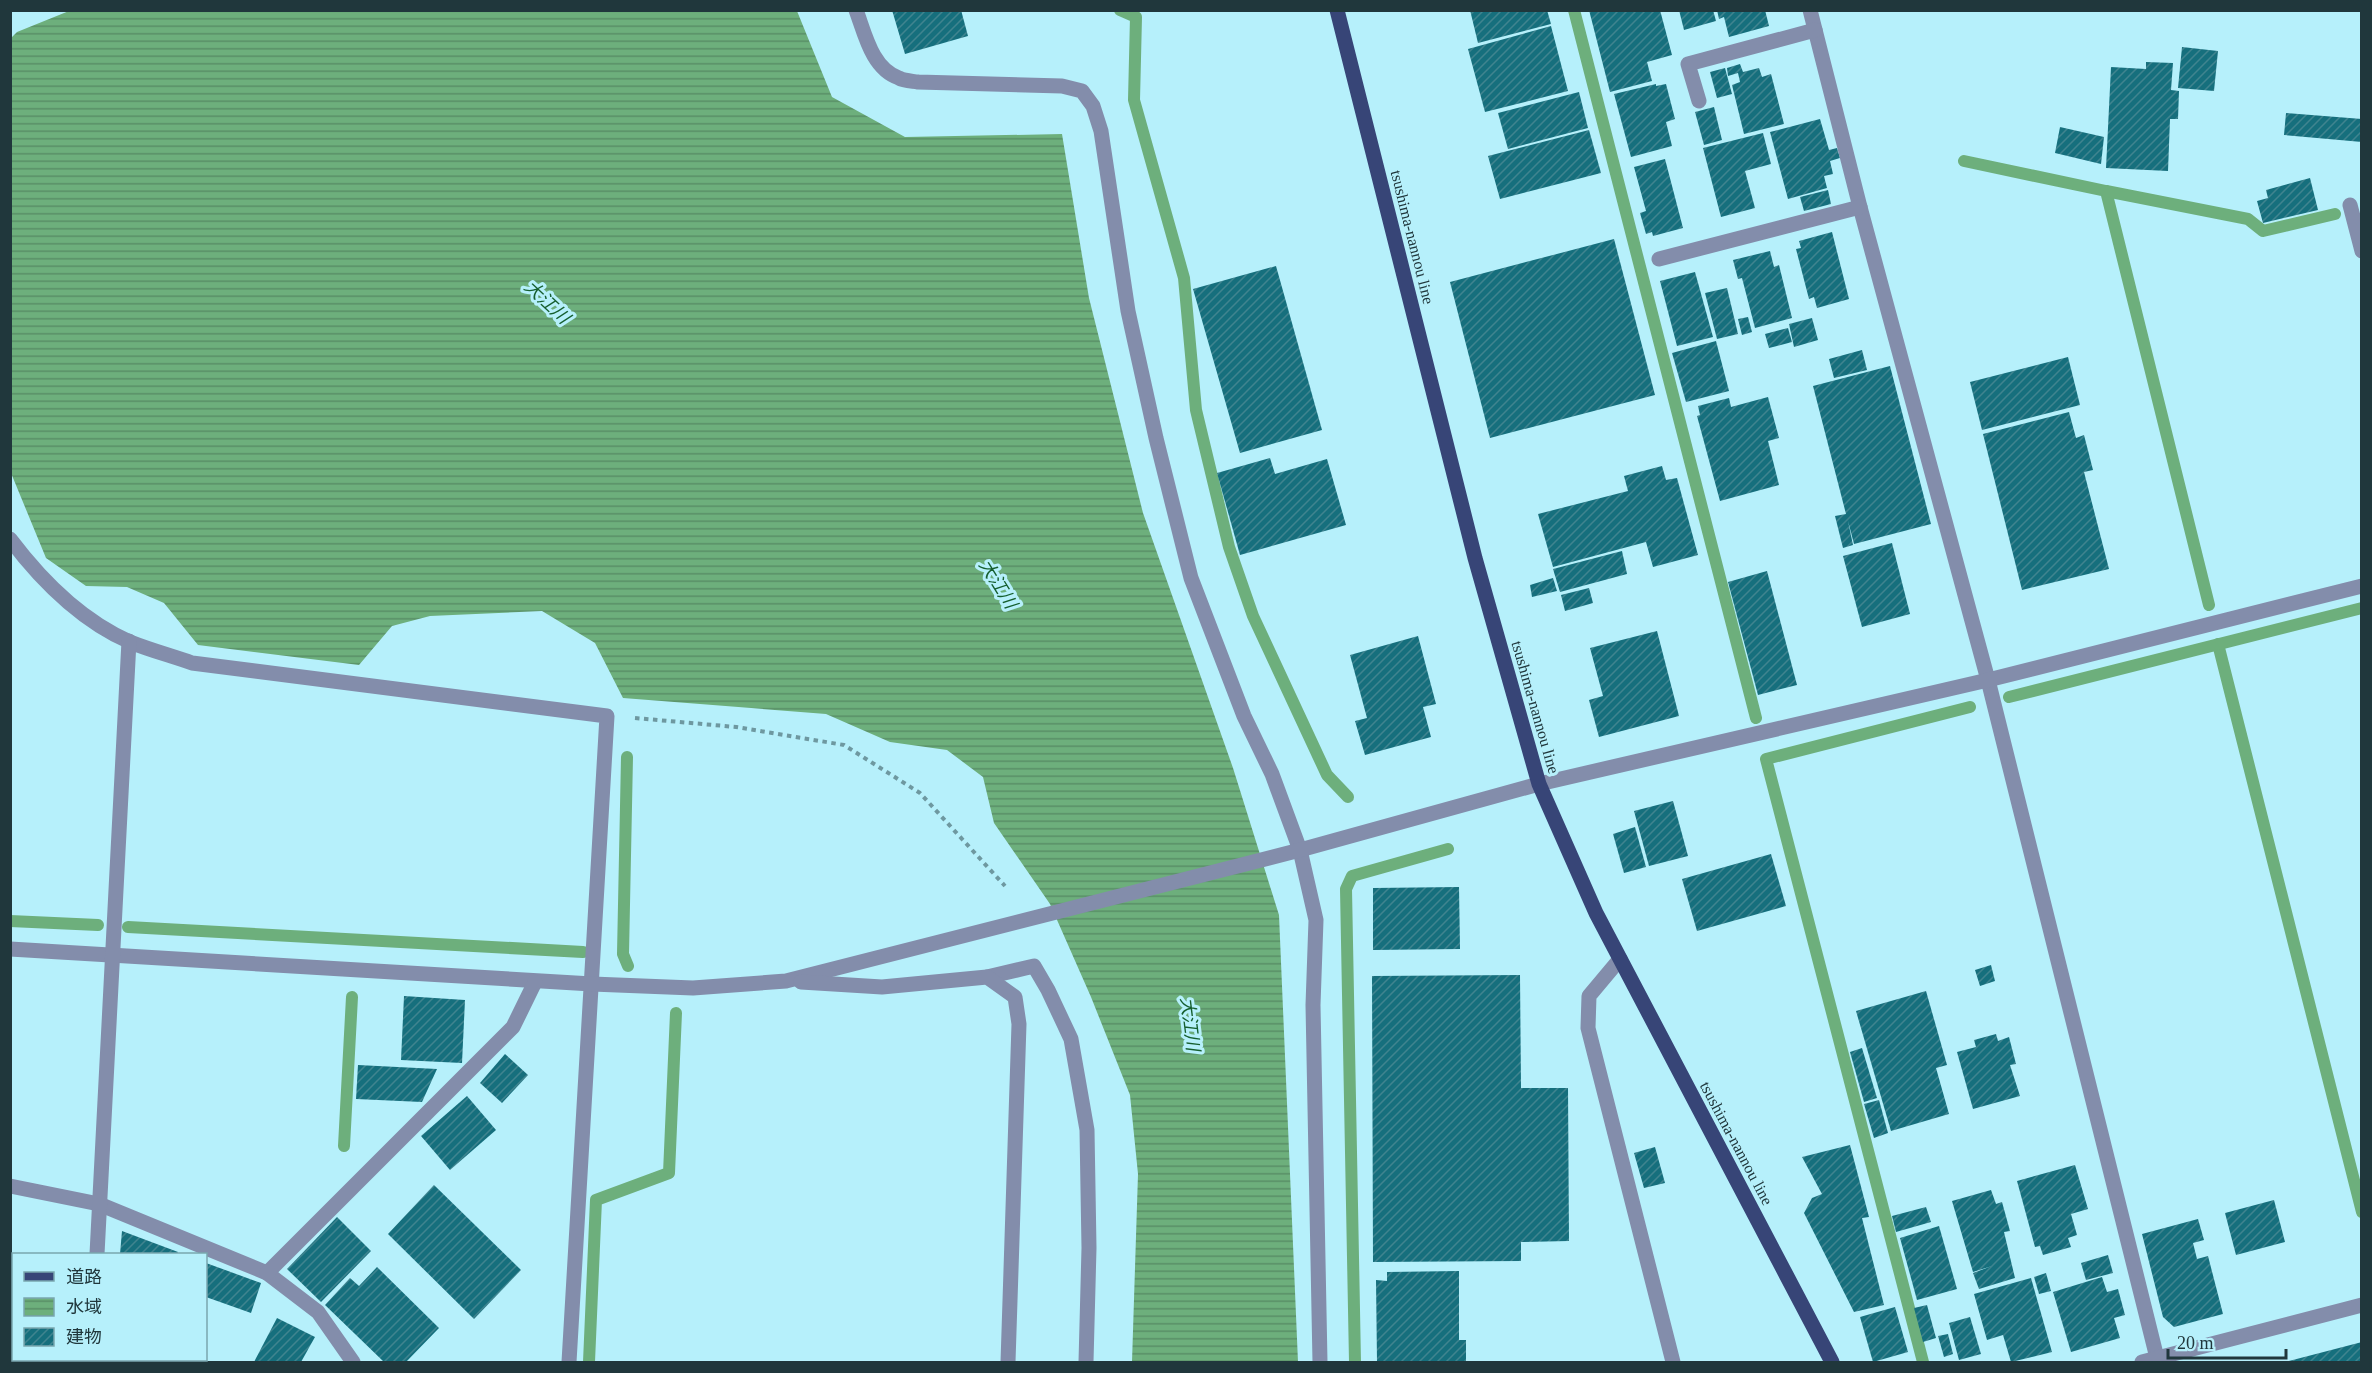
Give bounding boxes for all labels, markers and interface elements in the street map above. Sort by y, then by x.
street label: tsushima-nannou line [1388,168,1437,306]
water label: 大江川 [520,276,575,329]
water label: 大江川 [975,556,1022,614]
street label: tsushima-nannou line [1508,639,1563,775]
water label: 大江川 [1177,996,1203,1054]
street label: tsushima-nannou line [1697,1079,1776,1208]
legend [12,1253,207,1361]
text: 道路 [66,1267,102,1287]
text: 水域 [66,1297,102,1317]
scale bar [2168,1322,2286,1360]
text: 建物 [66,1327,102,1347]
text: 20 m [2177,1333,2214,1353]

